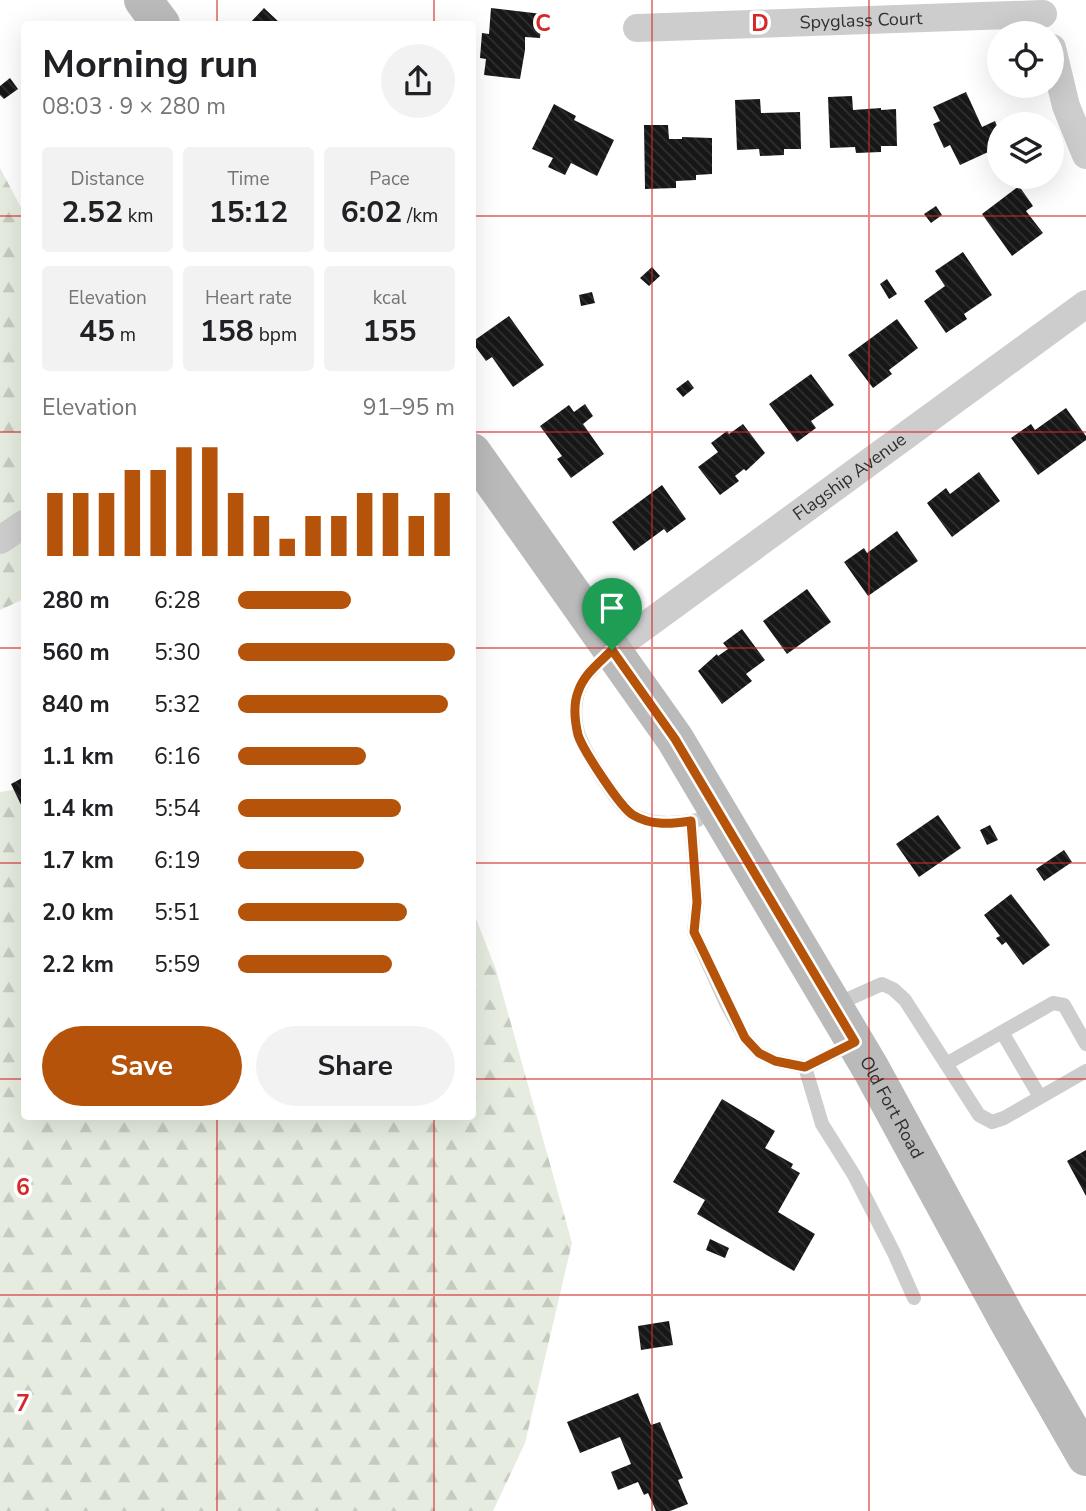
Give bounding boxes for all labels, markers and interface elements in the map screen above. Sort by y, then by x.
street label: Spyglass Court [799,6,923,34]
text: C [535,8,551,39]
text: D [751,8,769,39]
map controls [987,21,1064,189]
button: locate [987,21,1064,98]
text: Morning run [42,39,258,90]
button: share [381,44,455,118]
text: 08:03 · 9 × 280 m [42,91,226,122]
button: layers [987,112,1064,189]
text: Distance [71,166,144,192]
text: Time [227,166,270,192]
text: Pace [369,166,410,192]
text: 2.52 [61,192,123,233]
text: 15:12 [209,192,288,233]
text: 6:02 [341,192,402,233]
text: km [123,203,154,229]
text: /km [402,203,438,229]
text: Elevation [68,285,147,311]
text: Heart rate [205,285,292,311]
text: kcal [373,285,406,311]
text: 45 [79,311,115,352]
text: 158 [200,311,254,352]
text: 155 [363,311,417,352]
text: m [115,322,136,348]
text: bpm [254,322,297,348]
text: Elevation [42,392,137,423]
text: 91–95 m [363,392,455,423]
street label: Flagship Avenue [788,427,911,526]
pin [582,578,642,650]
text: 280 m [42,585,110,616]
text: 6:28 [154,585,201,616]
icon: arrive [593,589,631,627]
text: 560 m [42,637,110,668]
text: 5:30 [154,637,201,668]
text: 840 m [42,689,110,720]
text: 5:32 [154,689,201,720]
text: 1.1 km [42,741,114,772]
text: 6:16 [154,741,201,772]
text: 1.4 km [42,793,114,824]
text: 5:54 [154,793,201,824]
text: 1.7 km [42,845,114,876]
text: 6:19 [154,845,201,876]
text: 2.0 km [42,897,114,928]
text: 5:51 [154,897,201,928]
text: 2.2 km [42,949,114,980]
text: 5:59 [154,949,201,980]
button: Save [42,1026,242,1106]
button: Share [256,1026,455,1106]
street label: Old Fort Road [854,1052,930,1163]
text: 6 [16,1172,30,1203]
text: 7 [16,1388,30,1419]

